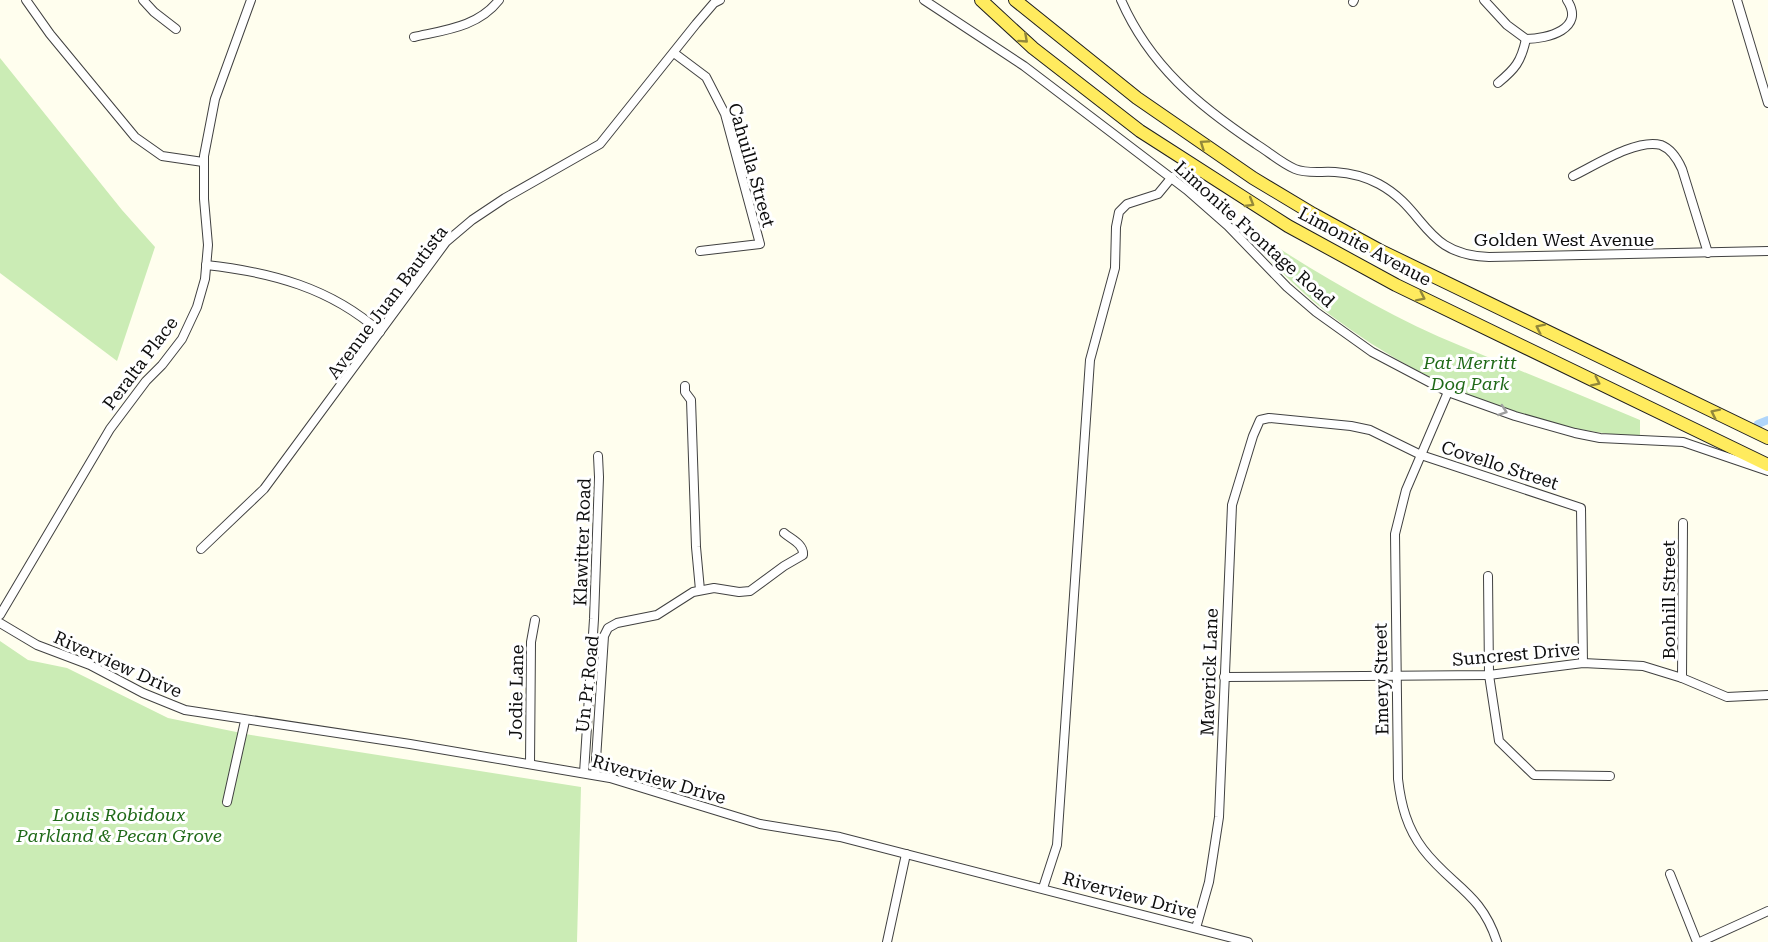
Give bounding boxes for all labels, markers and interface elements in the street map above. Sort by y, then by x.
one-way arrow [1017,32,1028,43]
street label: Cahuilla Street [724,101,780,230]
one-way arrow [1199,140,1210,151]
street label: Limonite Frontage Road [1171,157,1340,312]
one-way arrow [1244,195,1254,207]
street label: Limonite Avenue [1295,202,1435,290]
street label: Avenue Juan Bautista [323,221,452,383]
street label: Golden West Avenue [1474,229,1654,250]
one-way arrow [1414,289,1425,301]
street label: Peralta Place [98,312,182,414]
one-way arrow [1535,324,1546,336]
park label: Pat Merritt Dog Park [1422,352,1517,394]
one-way arrow [1590,374,1601,386]
one-way arrow [1497,404,1508,417]
one-way arrow [1711,408,1722,420]
street label: Covello Street [1439,436,1561,494]
street label: Klawitter Road [569,477,595,606]
street label: Bonhill Street [1658,540,1679,660]
street label: Maverick Lane [1196,608,1222,736]
street label: Emery Street [1370,622,1392,735]
street label: Riverview Drive [51,626,186,702]
street label: Un Pr Road [571,634,603,734]
street label: Suncrest Drive [1451,638,1581,670]
street label: Jodie Lane [505,644,527,740]
street label: Riverview Drive [590,750,728,808]
park label: Louis Robidoux Parkland & Pecan Grove [15,804,222,846]
street label: Riverview Drive [1061,867,1200,923]

